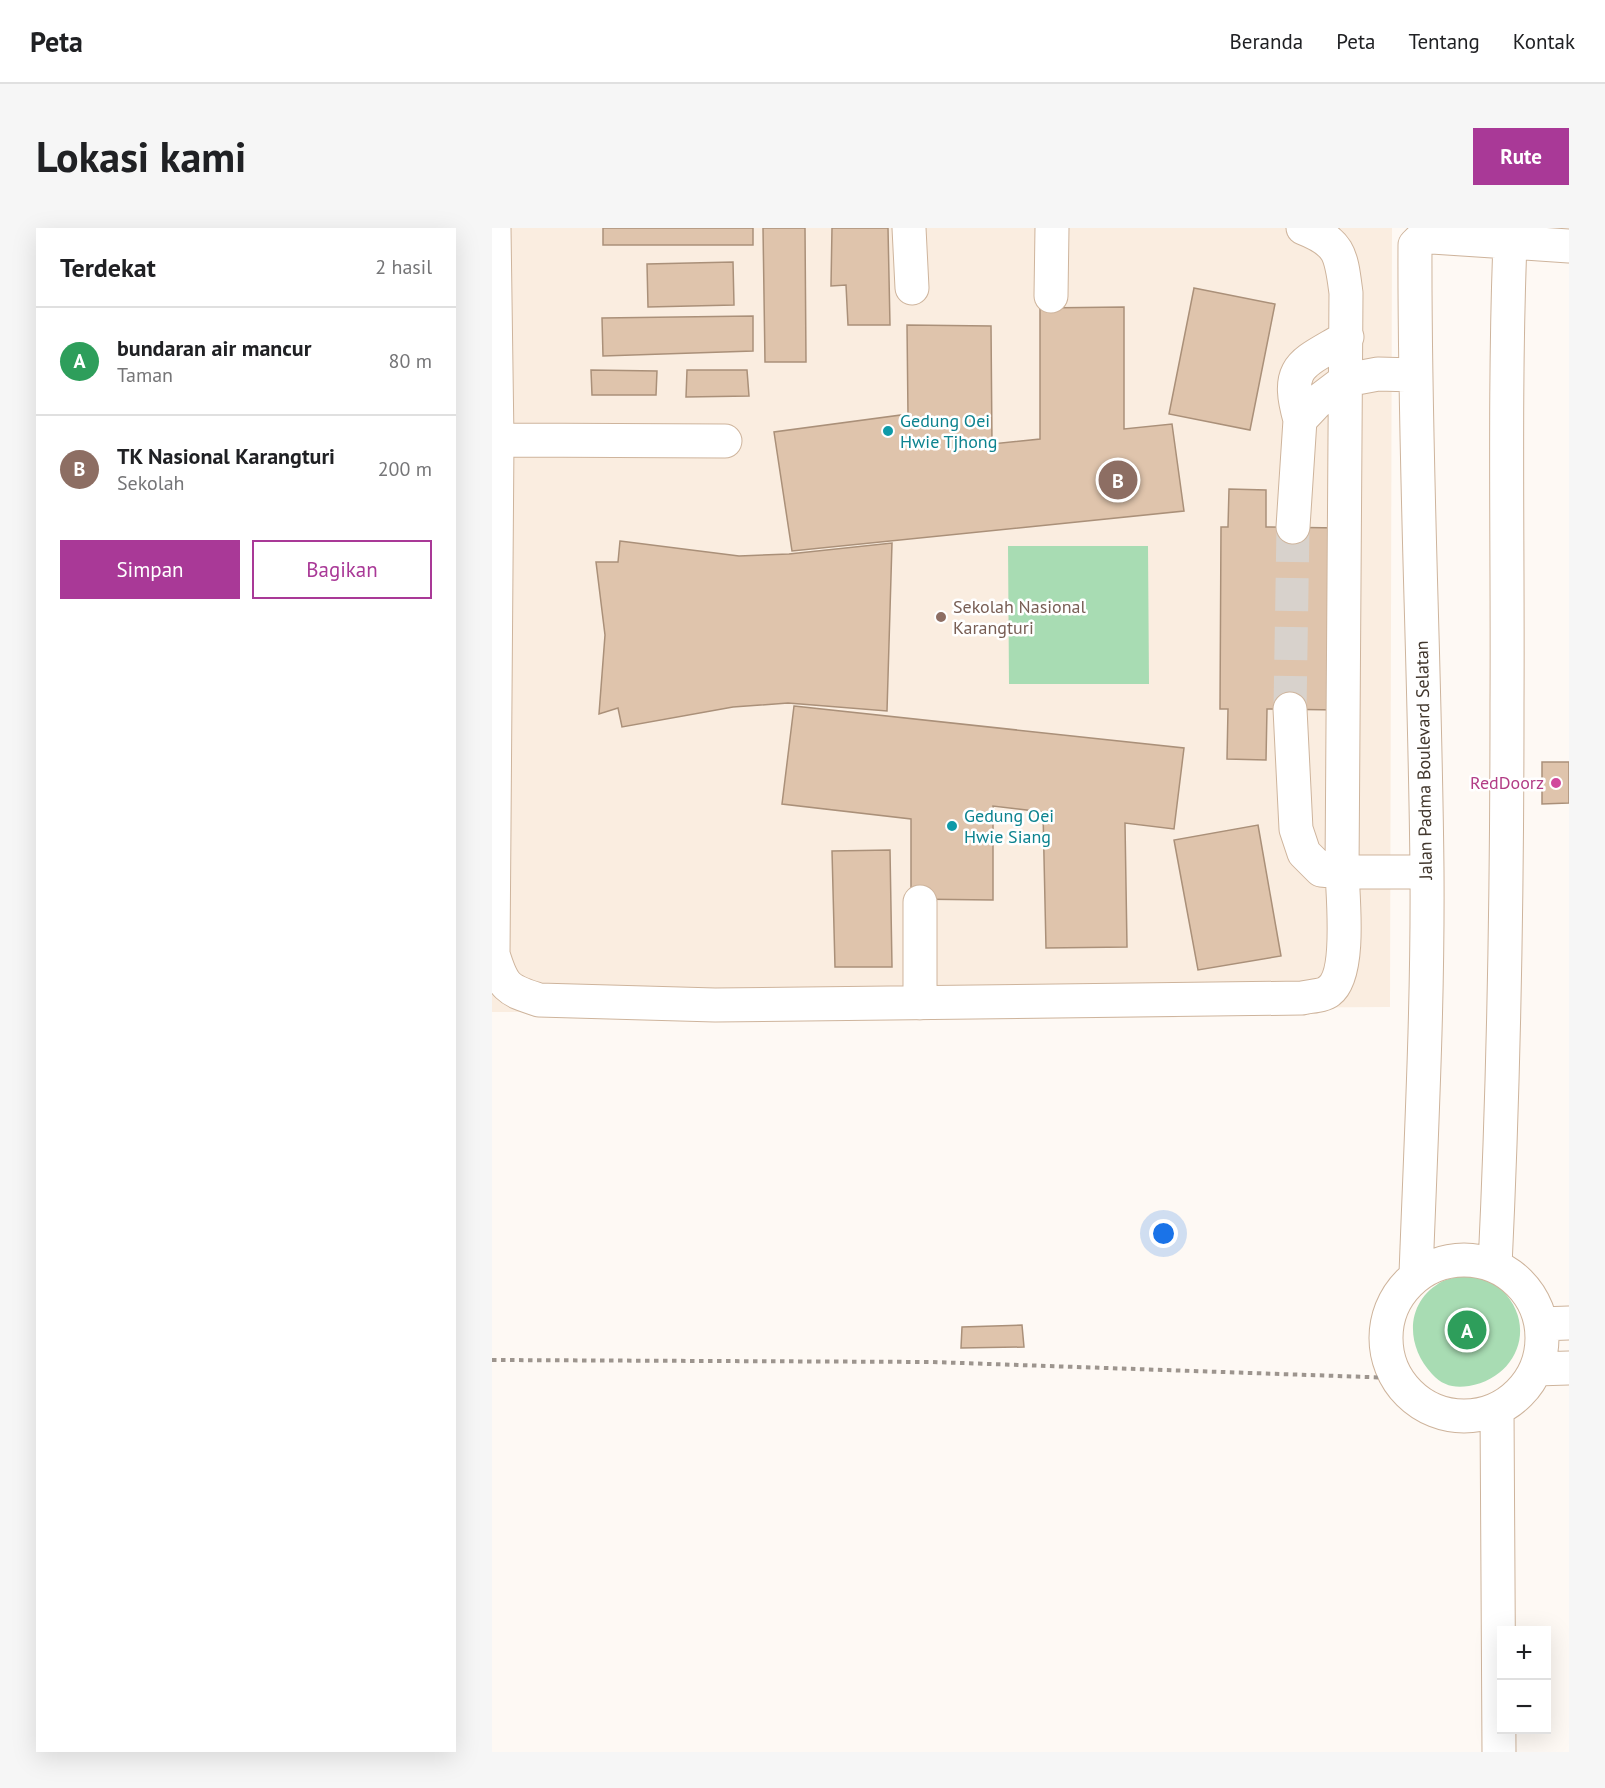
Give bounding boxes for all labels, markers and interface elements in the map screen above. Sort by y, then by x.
text: Peta [30,23,83,60]
text: Beranda [1230,28,1303,55]
text: Peta [1336,28,1375,55]
text: Tentang [1408,28,1480,55]
text: Kontak [1513,28,1575,55]
button: Rute [1473,128,1569,185]
text: Lokasi kami [36,129,246,184]
text: Terdekat [60,251,156,284]
text: 2 hasil [375,254,432,280]
text: bundaran air mancur [117,334,311,362]
text: A [73,348,86,374]
text: 80 m [389,348,432,374]
text: Taman [117,362,173,388]
place label: Gedung Oei Hwie Tjhong [900,409,997,453]
marker: Gedung Oei Hwie Tjhong [881,424,895,438]
text: TK Nasional Karangturi [117,442,335,470]
text: B [74,456,85,482]
text: 200 m [378,456,432,482]
pin: B [1098,458,1138,502]
text: Sekolah [117,470,185,496]
button: Simpan [60,540,240,599]
button: Bagikan [252,540,432,599]
place label: Sekolah Nasional Karangturi [953,595,1086,639]
marker: Sekolah Nasional Karangturi [934,610,948,624]
street label: Jalan Padma Boulevard Selatan [1410,640,1437,881]
place label: RedDoorz [1470,771,1544,794]
marker: RedDoorz [1549,776,1563,790]
place label: Gedung Oei Hwie Siang [964,804,1054,848]
marker: Gedung Oei Hwie Siang [945,819,959,833]
your location [1149,1219,1178,1248]
pin: A [1448,1308,1486,1352]
map controls [1497,1626,1551,1734]
button: + [1497,1626,1551,1680]
button: − [1497,1680,1551,1734]

